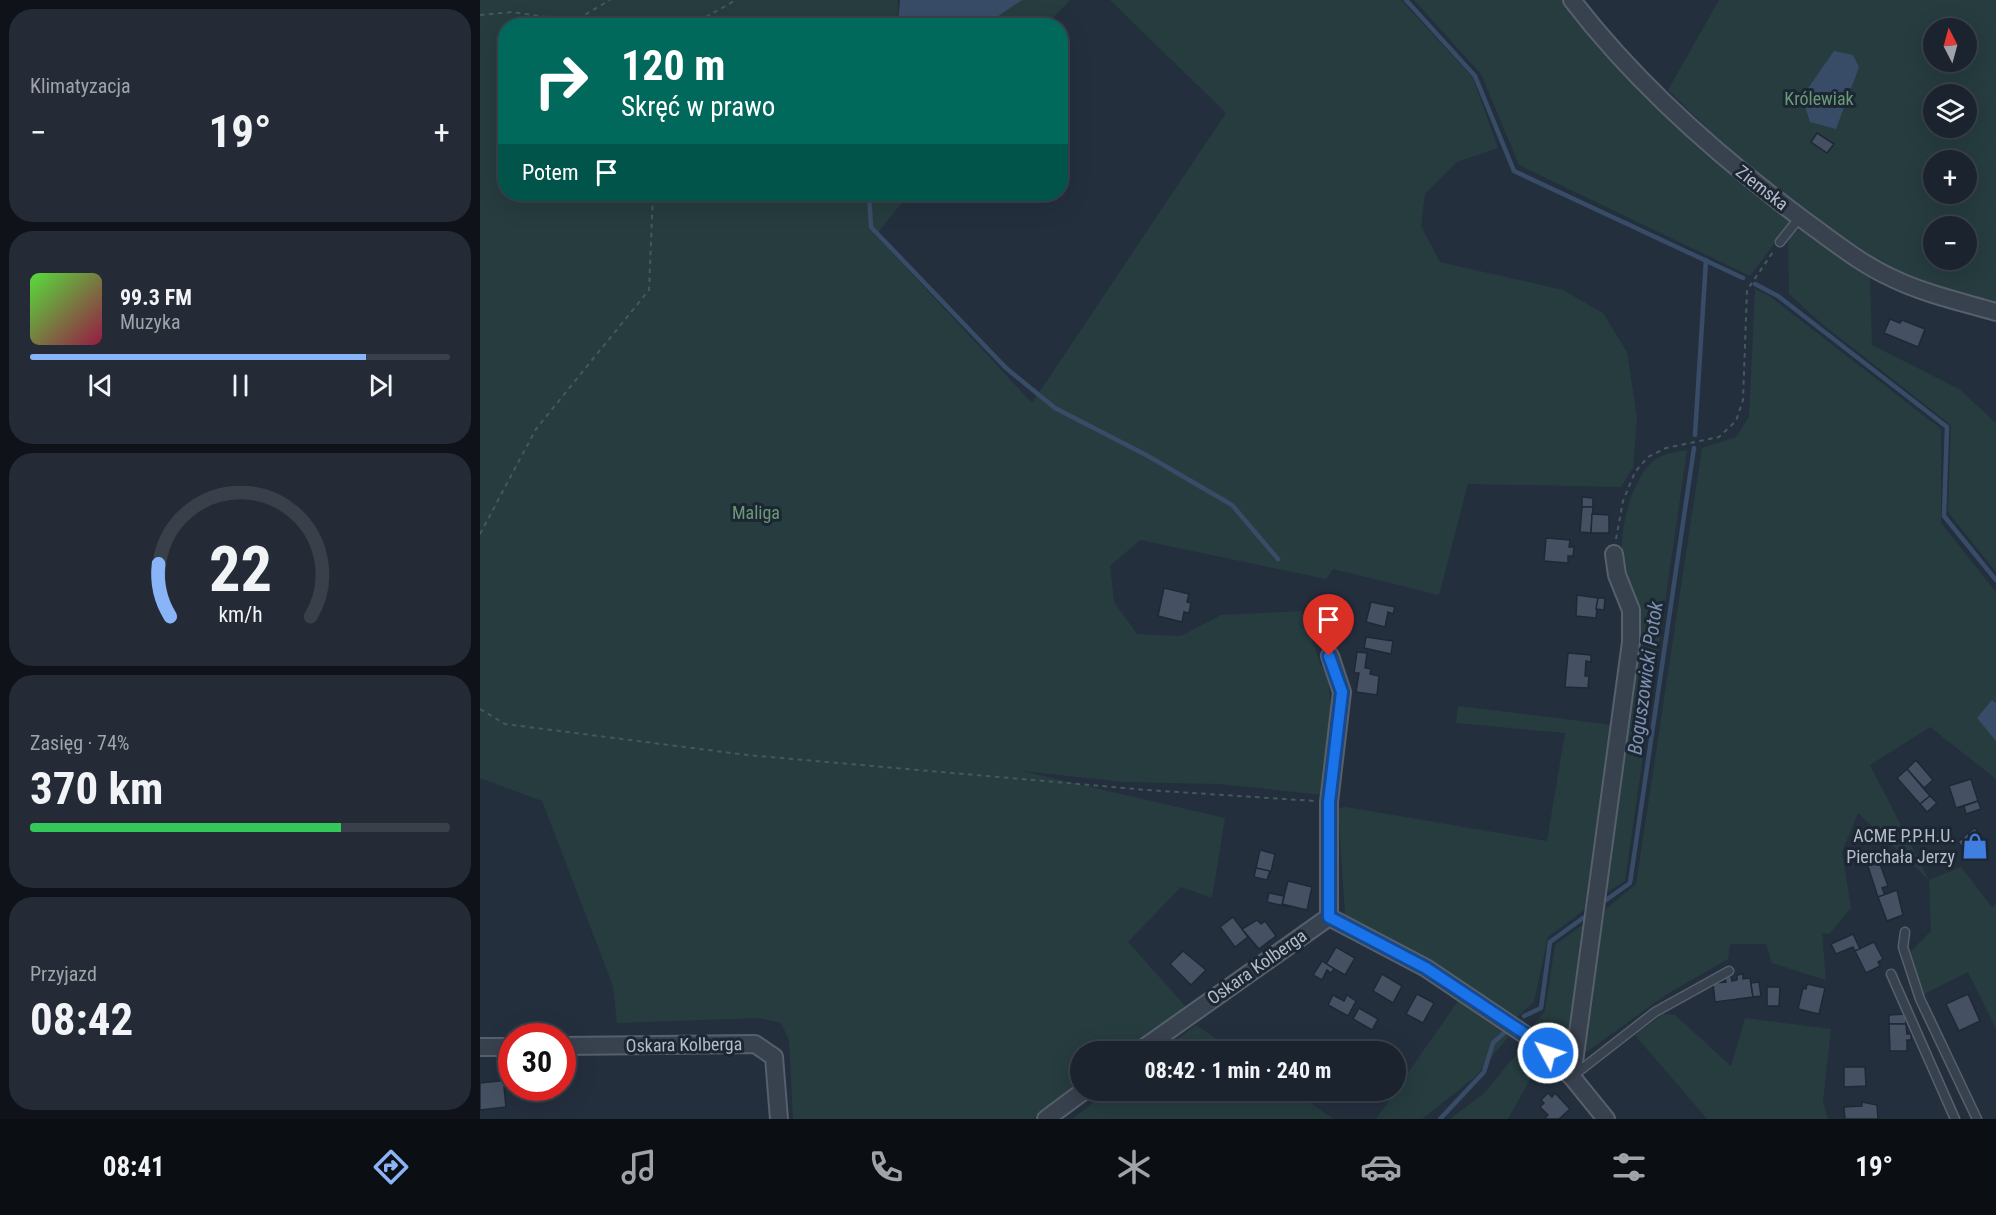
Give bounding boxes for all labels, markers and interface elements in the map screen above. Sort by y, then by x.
north arrow [1923,18,1977,72]
map controls [1923,18,1977,270]
text: 120 m [621,41,726,90]
icon: right [522,42,600,120]
text: Klimatyzacja [30,74,131,98]
button: layers [1923,84,1977,138]
park label: Królewiak [1784,88,1854,109]
text: Skręć w prawo [621,91,775,123]
text: 19° [209,105,272,158]
text: − [30,113,47,152]
text: + [434,113,450,152]
button: + [1923,150,1977,204]
icon: arrive [590,156,623,189]
text: Potem [522,160,578,185]
street label: Ziemska [1732,161,1793,214]
button: − [1923,216,1977,270]
text: 99.3 FM [120,285,192,310]
text: Muzyka [120,310,180,334]
icon: previous [84,369,117,402]
icon: pause [224,369,257,402]
icon: next [364,369,397,402]
park label: Maliga [732,502,780,523]
text: 22 [208,533,272,606]
pin [1303,594,1354,656]
water label: Boguszowicki Potok [1622,599,1668,756]
text: km/h [218,602,262,627]
icon: arrive [1312,603,1345,636]
text: Zasięg · 74% [30,731,129,755]
text: 370 km [30,762,163,815]
place label: ACME P.P.H.U. Pierchała Jerzy [1846,825,1955,867]
shop icon: ACME P.P.H.U. Pierchała Jerzy [1960,831,1990,861]
street label: Oskara Kolberga [1203,925,1310,1009]
text: Przyjazd [30,962,97,986]
text: 08:42 [30,993,133,1046]
position arrow [1516,1021,1580,1085]
speed limit sign: 30 [498,1023,576,1101]
street label: Oskara Kolberga [626,1033,742,1056]
text: 08:42 · 1 min · 240 m [1145,1058,1331,1083]
icon: directions [370,1146,412,1188]
icon: music [618,1146,660,1188]
icon: phone [865,1146,907,1188]
icon: climate [1113,1146,1155,1188]
icon: car [1360,1146,1402,1188]
icon: filters [1608,1146,1650,1188]
text: 08:41 [103,1151,165,1183]
text: 19° [1855,1151,1893,1183]

